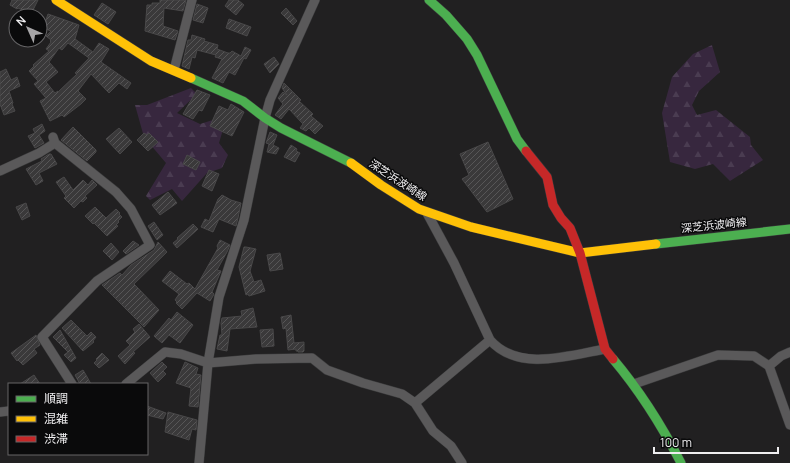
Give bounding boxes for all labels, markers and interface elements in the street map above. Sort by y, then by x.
north arrow [8,8,48,48]
text: N [12,12,29,29]
street label: 深芝浜波崎線 [367,155,430,204]
street label: 深芝浜波崎線 [680,214,748,235]
legend [8,383,148,455]
text: 順調 [44,390,68,407]
text: 混雑 [44,410,68,427]
scale bar [654,429,778,455]
text: 渋滞 [44,430,68,447]
text: 100 m [660,434,692,451]

